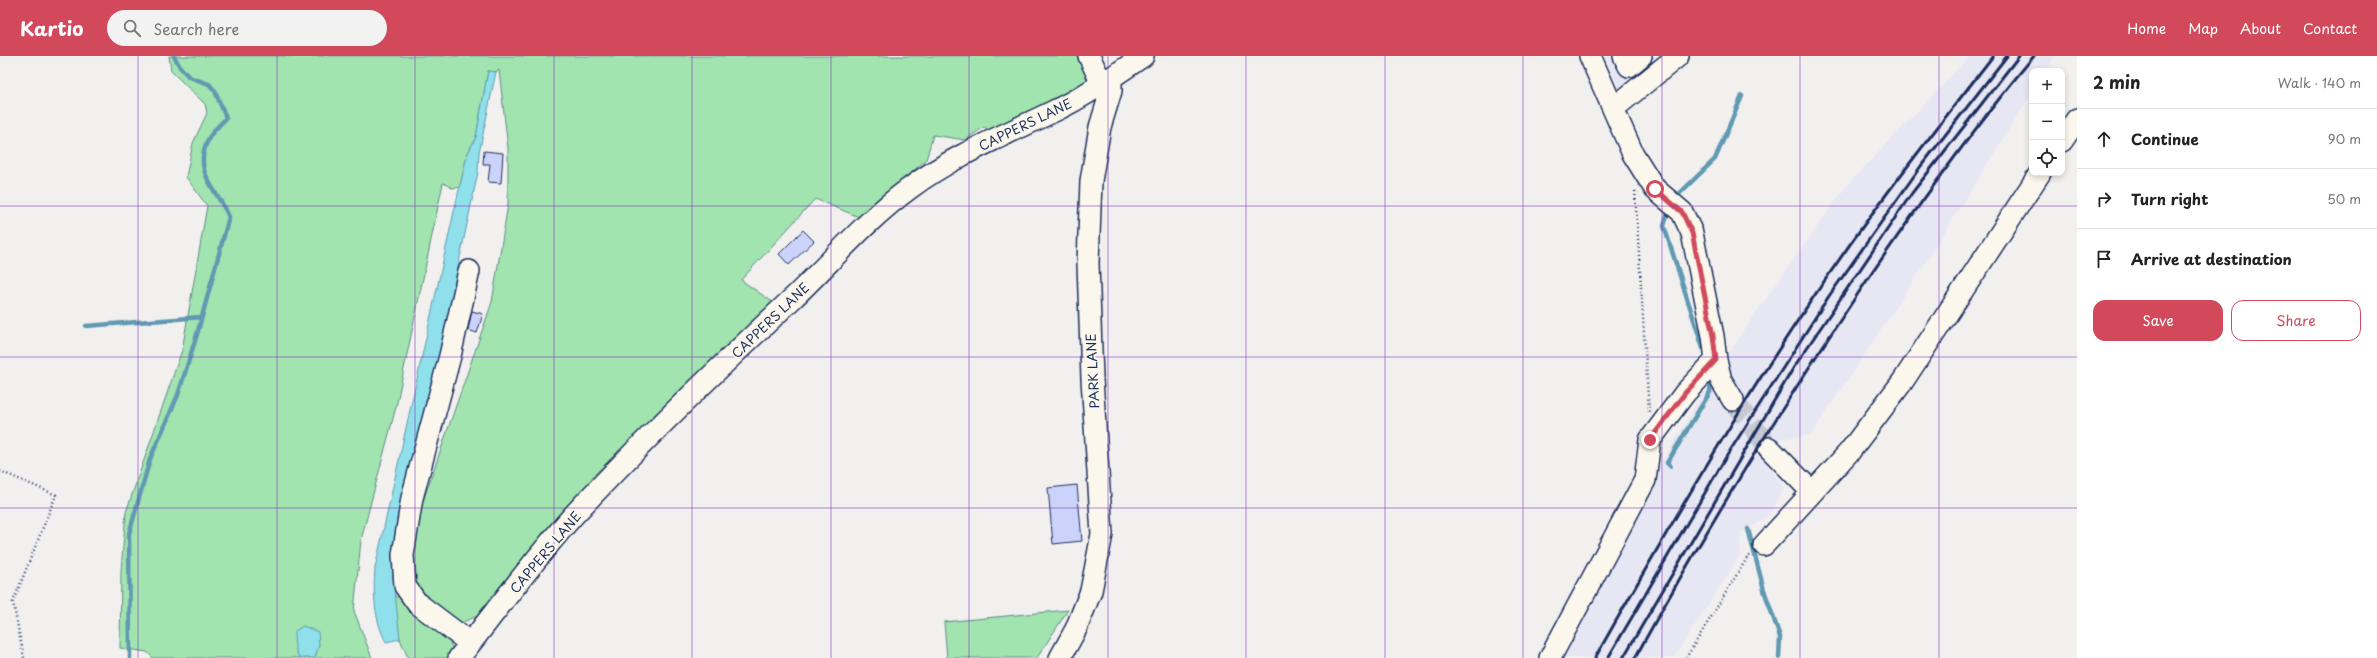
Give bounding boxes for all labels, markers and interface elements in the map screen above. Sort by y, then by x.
search box [107,10,387,46]
text: Kartio [20,14,83,42]
icon: search [121,17,143,39]
text: Search here [153,17,239,40]
text: Home [2127,18,2166,39]
text: Map [2188,18,2218,39]
text: About [2240,18,2281,39]
text: Contact [2303,18,2357,39]
map controls [2029,68,2065,176]
button: + [2029,68,2065,104]
text: 2 min [2093,69,2140,95]
text: Walk · 140 m [2278,73,2361,92]
street label: CAPPERS LANE [975,93,1075,155]
button: − [2029,104,2065,140]
text: Continue [2131,127,2199,150]
icon: ahead [2093,128,2115,150]
text: 90 m [2328,129,2361,148]
button: locate [2029,140,2065,176]
route start [1646,180,1664,198]
text: Turn right [2131,187,2208,210]
icon: right [2093,188,2115,210]
text: 50 m [2327,189,2361,208]
text: Arrive at destination [2131,247,2292,270]
icon: arrive [2093,248,2115,270]
street label: CAPPERS LANE [727,278,813,362]
button: Save [2093,300,2223,341]
button: Share [2231,300,2361,341]
street label: PARK LANE [1081,333,1103,409]
route end [1641,431,1659,449]
street label: CAPPERS LANE [505,507,585,597]

